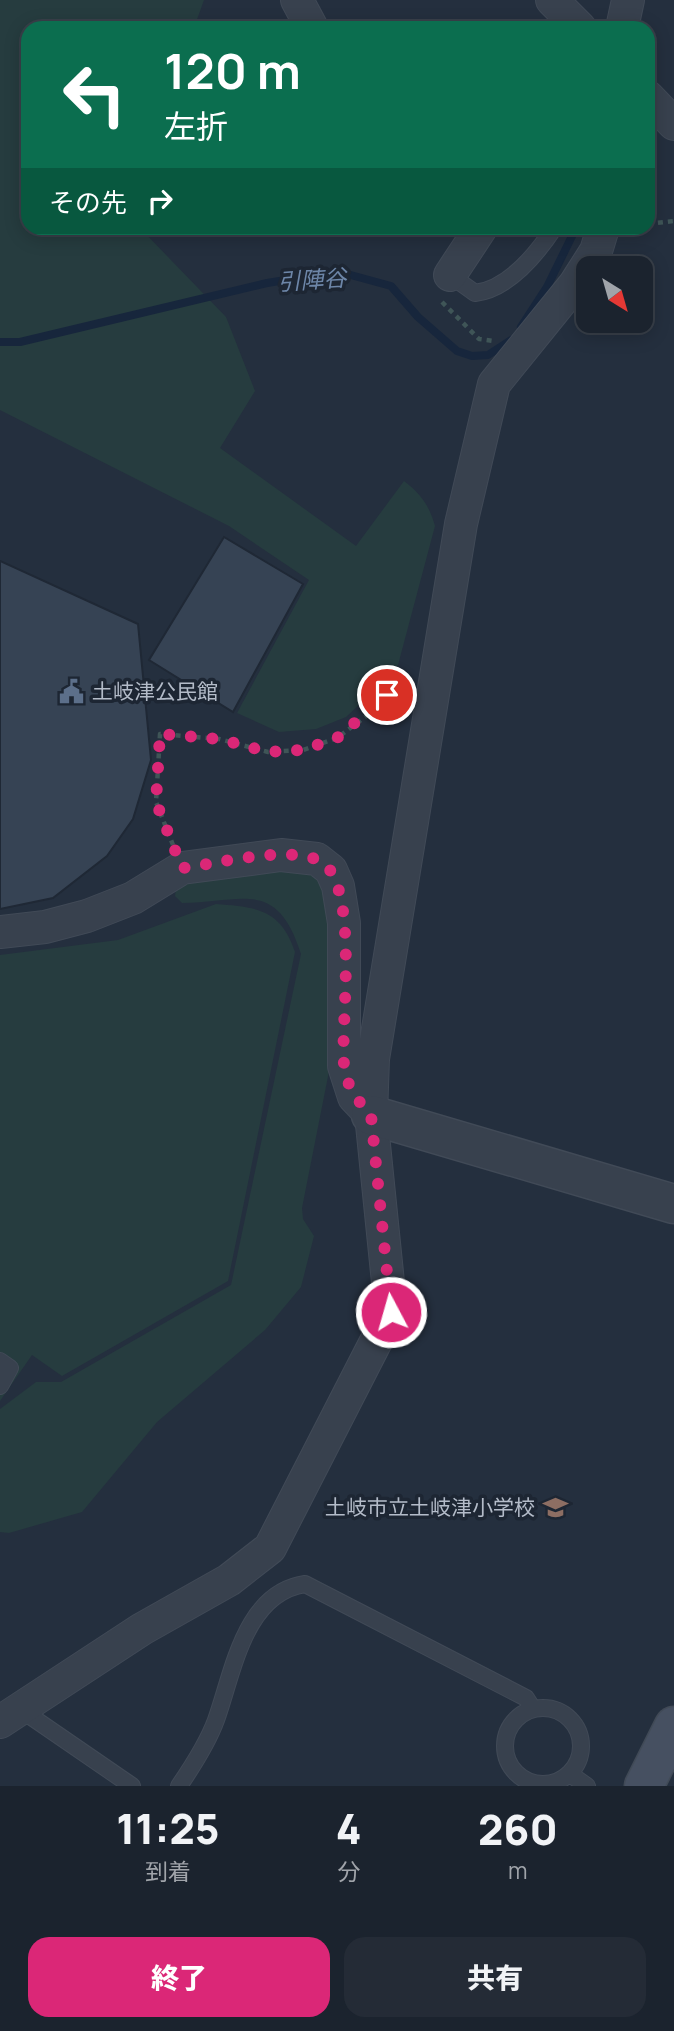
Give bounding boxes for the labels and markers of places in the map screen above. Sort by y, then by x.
pin [357,665,417,725]
place label: 土岐津公民館 [92,677,218,705]
public building icon: 土岐津公民館 [58,678,86,706]
place label: 土岐市立土岐津小学校 [325,1493,535,1521]
school or university icon: 土岐市立土岐津小学校 [541,1494,569,1522]

